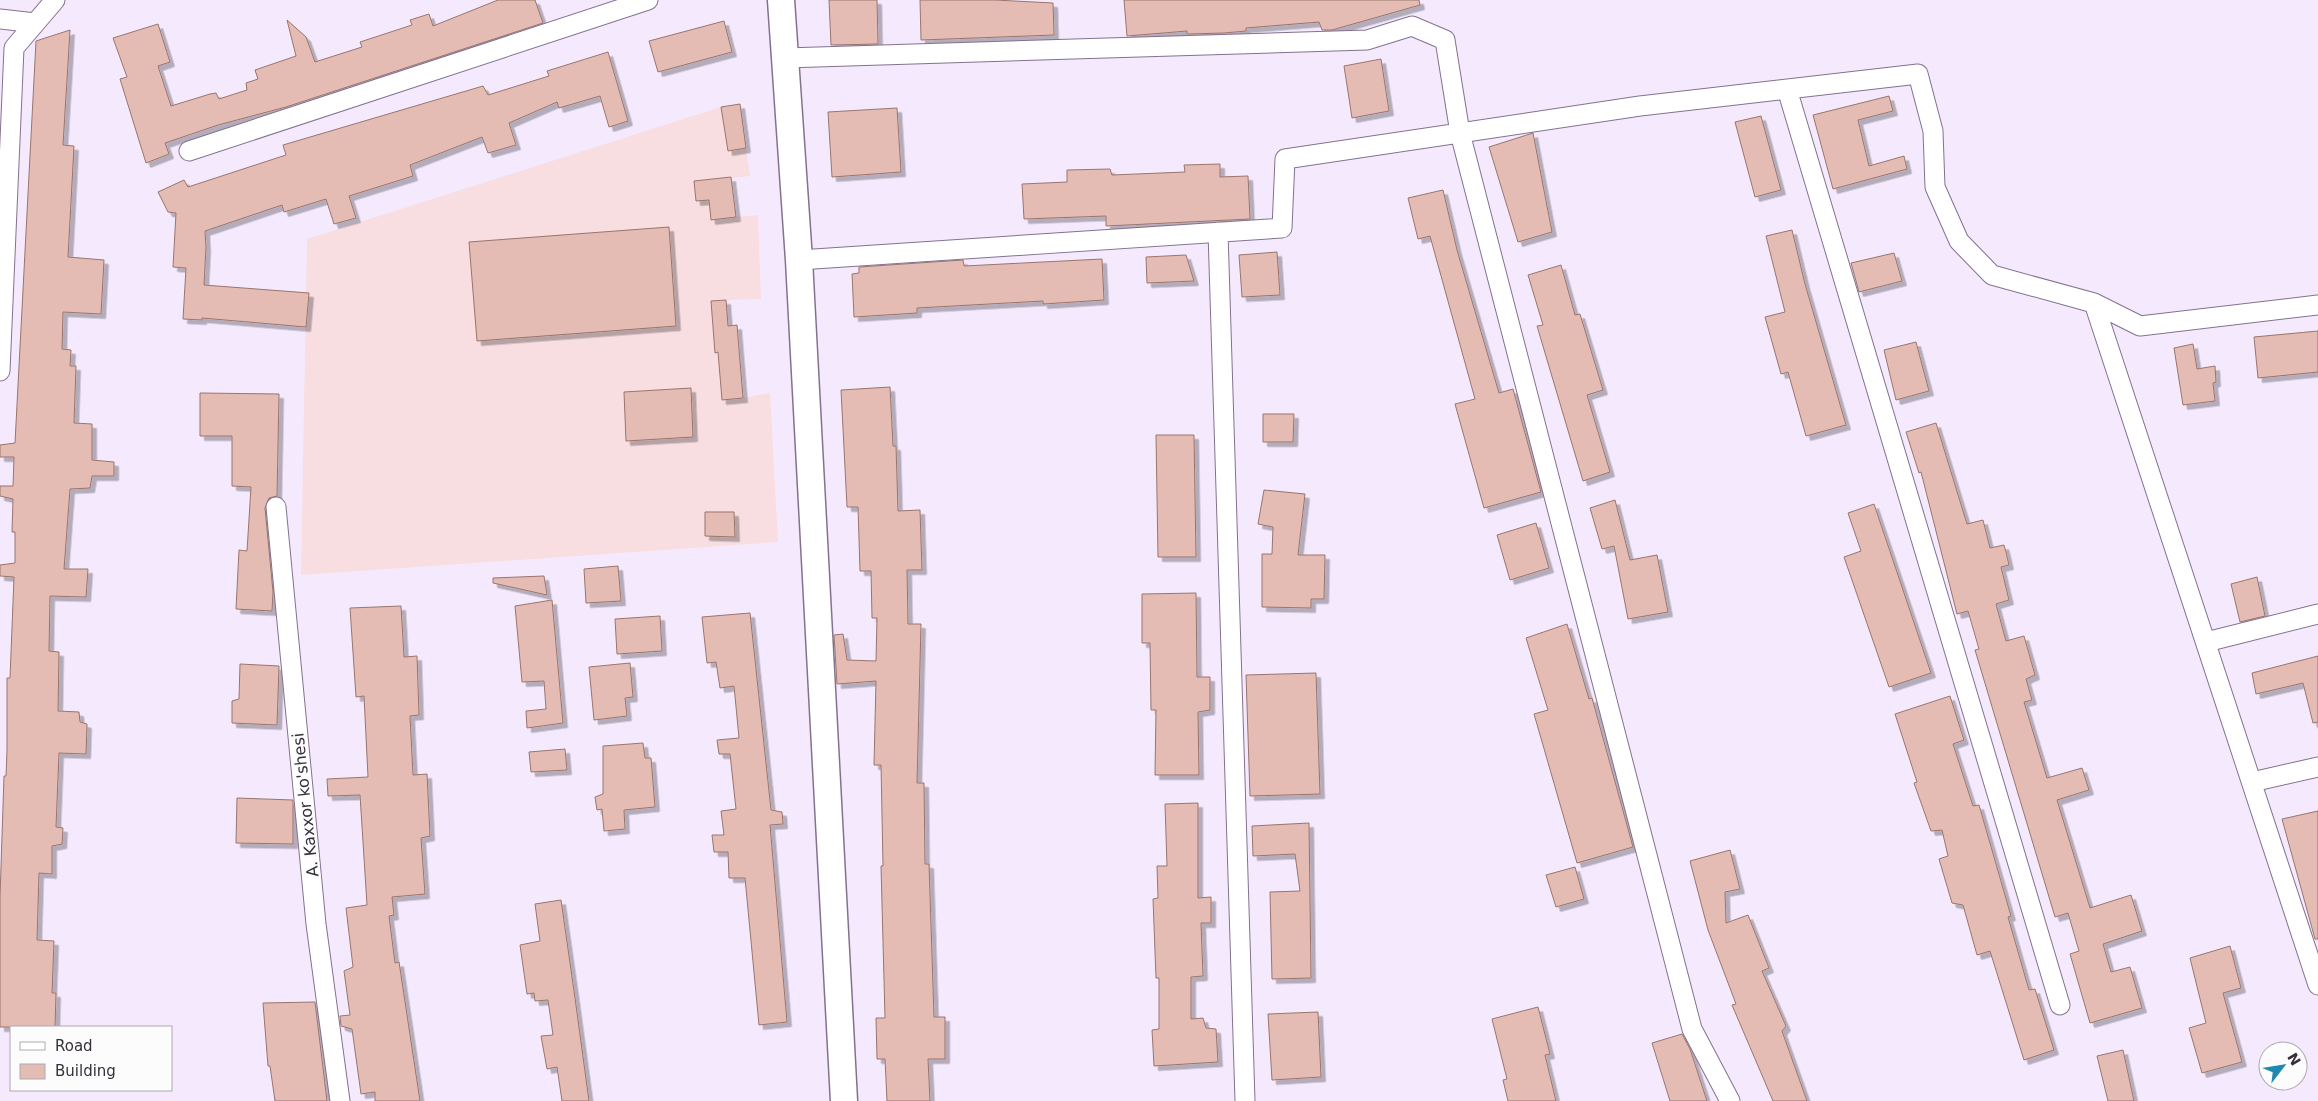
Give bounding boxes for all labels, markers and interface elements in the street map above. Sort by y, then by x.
street label: A. Kaxxor ko'shesi [288,732,323,878]
legend [10,1026,172,1091]
text: Road [55,1037,93,1055]
north arrow [2258,1041,2308,1091]
text: N [2284,1050,2304,1068]
text: Building [55,1062,116,1080]

